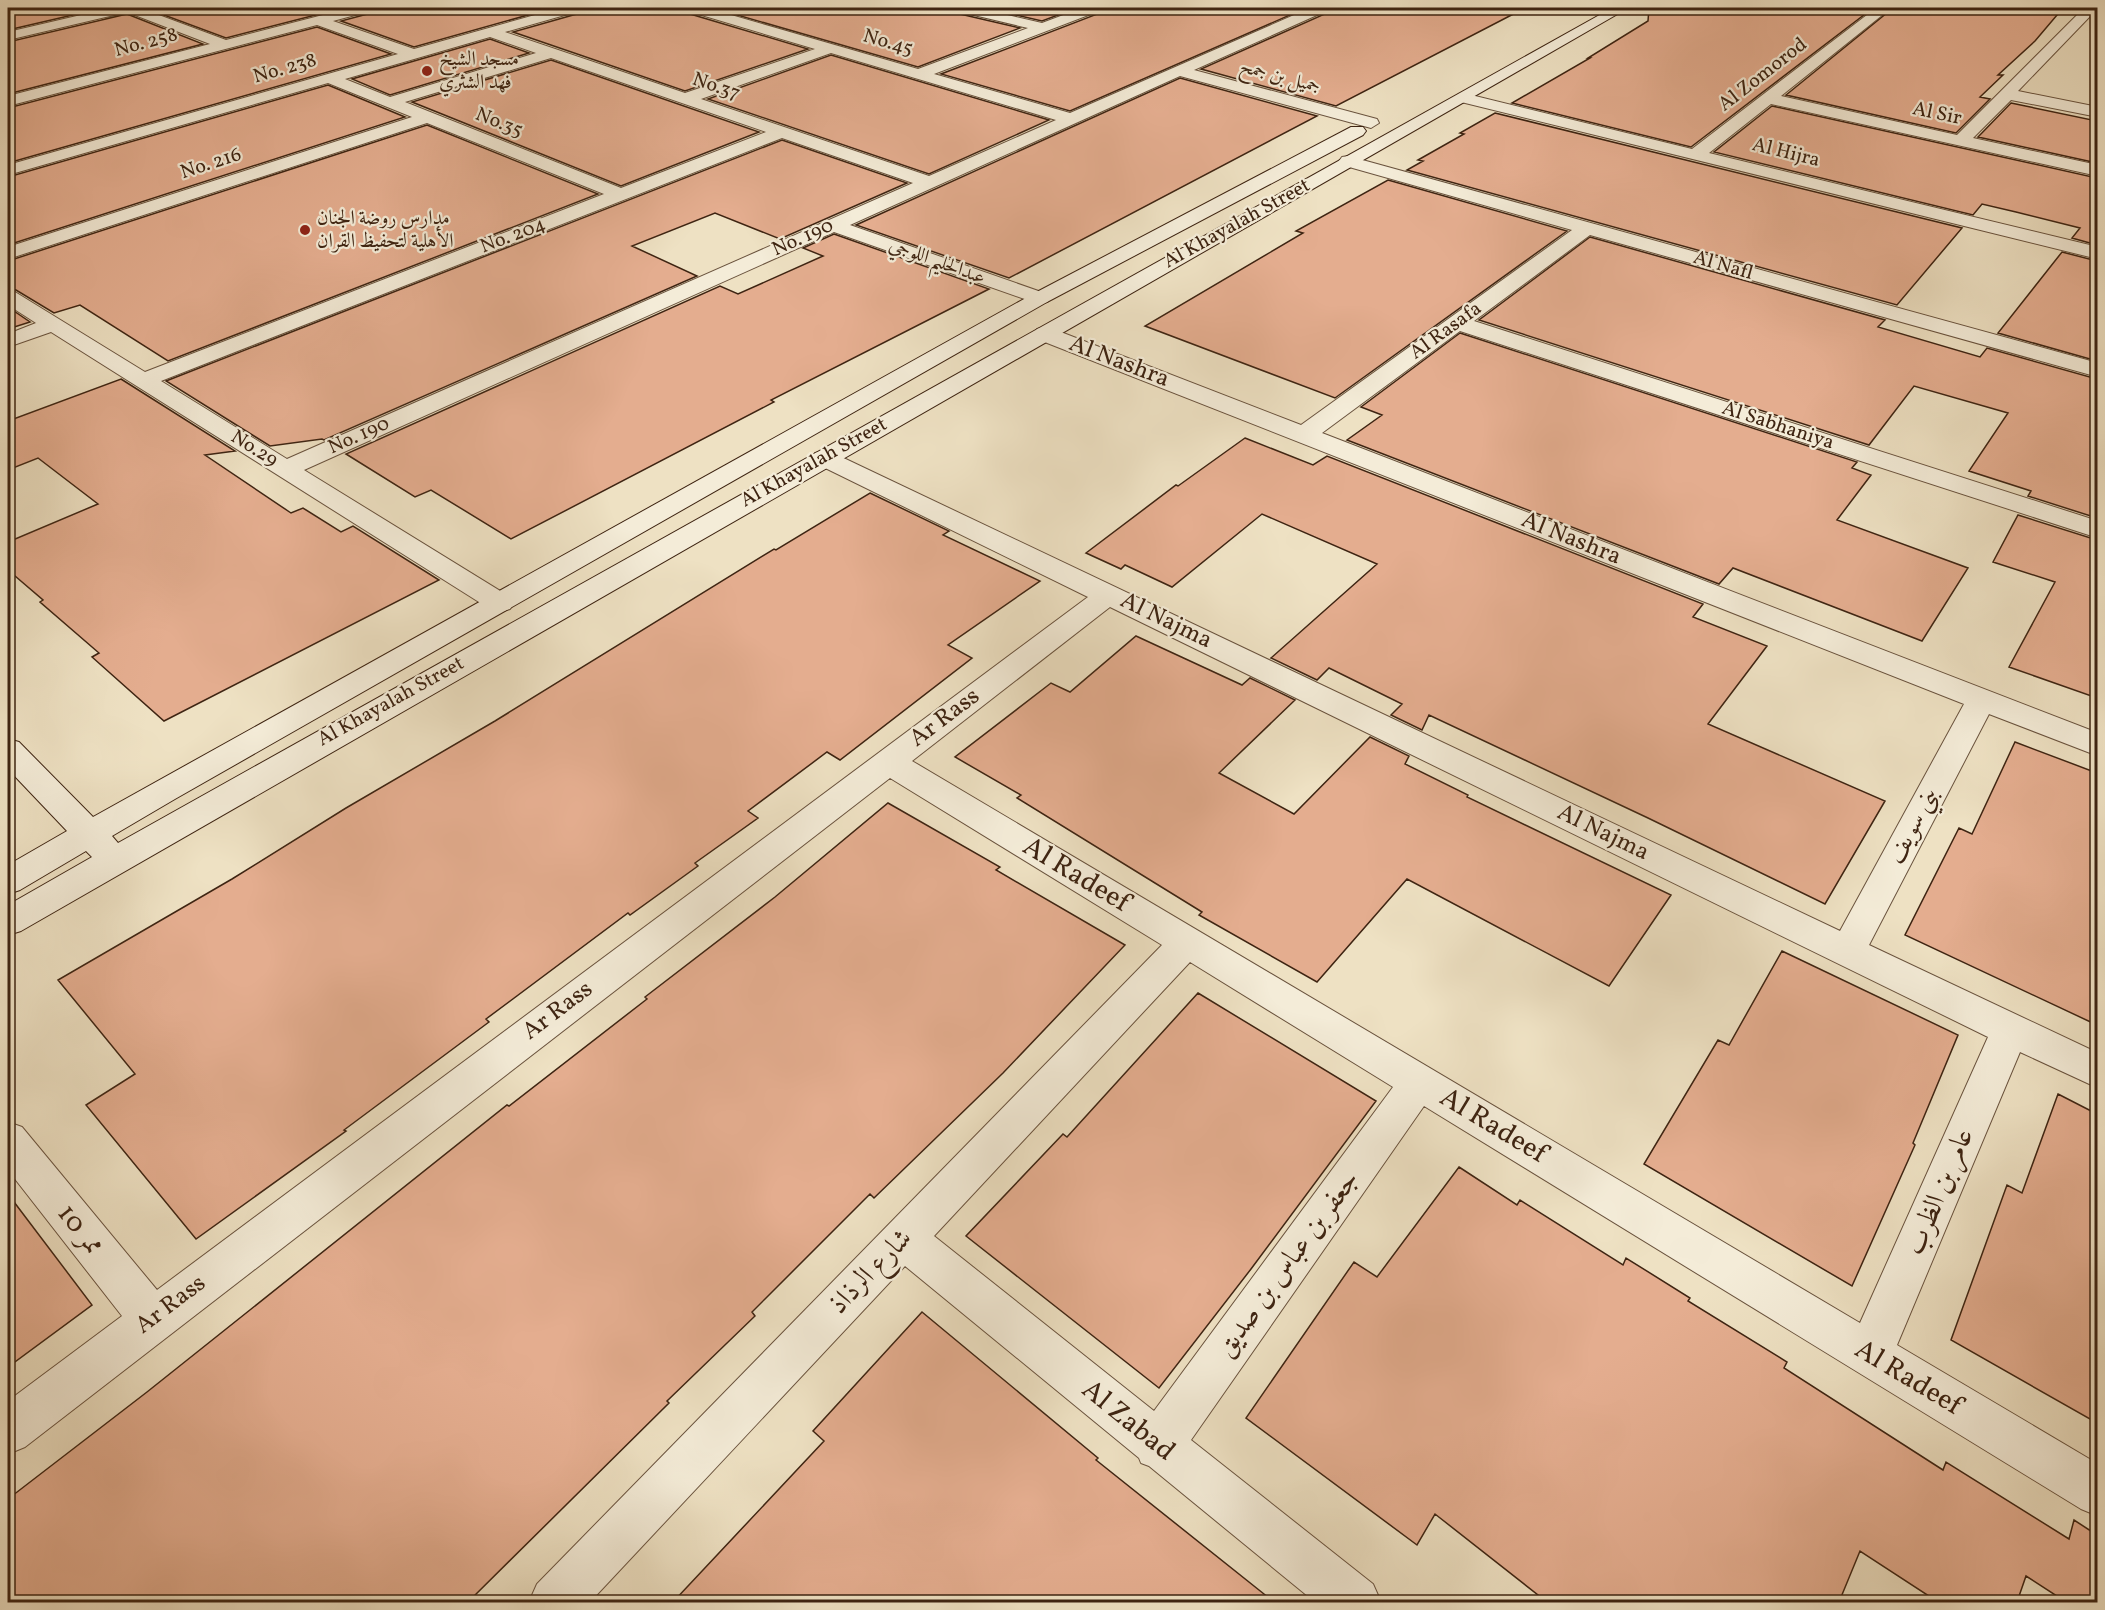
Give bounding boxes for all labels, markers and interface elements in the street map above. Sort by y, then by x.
street label: No. 258 [111,21,181,65]
street label: No.45 [860,23,916,63]
street label: Al Zomorod [1713,31,1813,119]
place label: مسجد الشيخ فهد الشثري [439,46,519,97]
street label: No. 238 [250,47,320,91]
street label: جميل بن جمح [1236,53,1324,103]
marker: مسجد الشيخ فهد الشثري [420,64,434,78]
street label: No.37 [688,66,744,108]
street label: Al Sir [1910,95,1964,133]
street label: No.35 [471,101,527,145]
street label: Al Hijra [1749,131,1823,175]
street label: No. 216 [177,141,245,187]
street label: Al Khayalah Street [1159,172,1315,276]
place label: مدارس روضة الجنان الأهلية لتحفيظ القران [317,205,454,256]
street label: No. 204 [476,211,550,261]
street label: No. 190 [768,212,838,264]
marker: مدارس روضة الجنان الأهلية لتحفيظ القران [298,223,312,237]
street label: عبدالحليم اللوجي [883,232,989,296]
street label: Al Nafl [1690,244,1756,288]
street label: Al Rasafa [1404,295,1488,367]
street label: Al Nashra [1064,327,1174,397]
street label: Al Sabhaniya [1718,395,1838,457]
street label: No. 190 [324,410,394,462]
street label: Al Khayalah Street [736,411,892,515]
street label: No.29 [225,424,283,474]
street label: Al Nashra [1516,504,1626,574]
street label: Al Najma [1114,584,1218,658]
street label: Al Khayalah Street [313,650,469,754]
street label: Ar Rass [903,680,987,756]
street label: بني سويف [1880,781,1951,872]
street label: Al Najma [1551,796,1655,870]
street label: Al Radeef [1015,828,1139,924]
street label: Ar Rass [516,973,600,1049]
street label: Al Radeef [1432,1079,1556,1175]
street label: عامر بن الظرب [1896,1123,1984,1261]
street label: جعفر بن عباس بن صديق [1207,1163,1369,1365]
street label: ممر 10 [47,1196,113,1264]
street label: شارع الرذاذ [820,1220,923,1325]
street label: Ar Rass [129,1267,213,1343]
street label: Al Radeef [1847,1331,1971,1427]
street label: Al Zabad [1073,1371,1183,1471]

